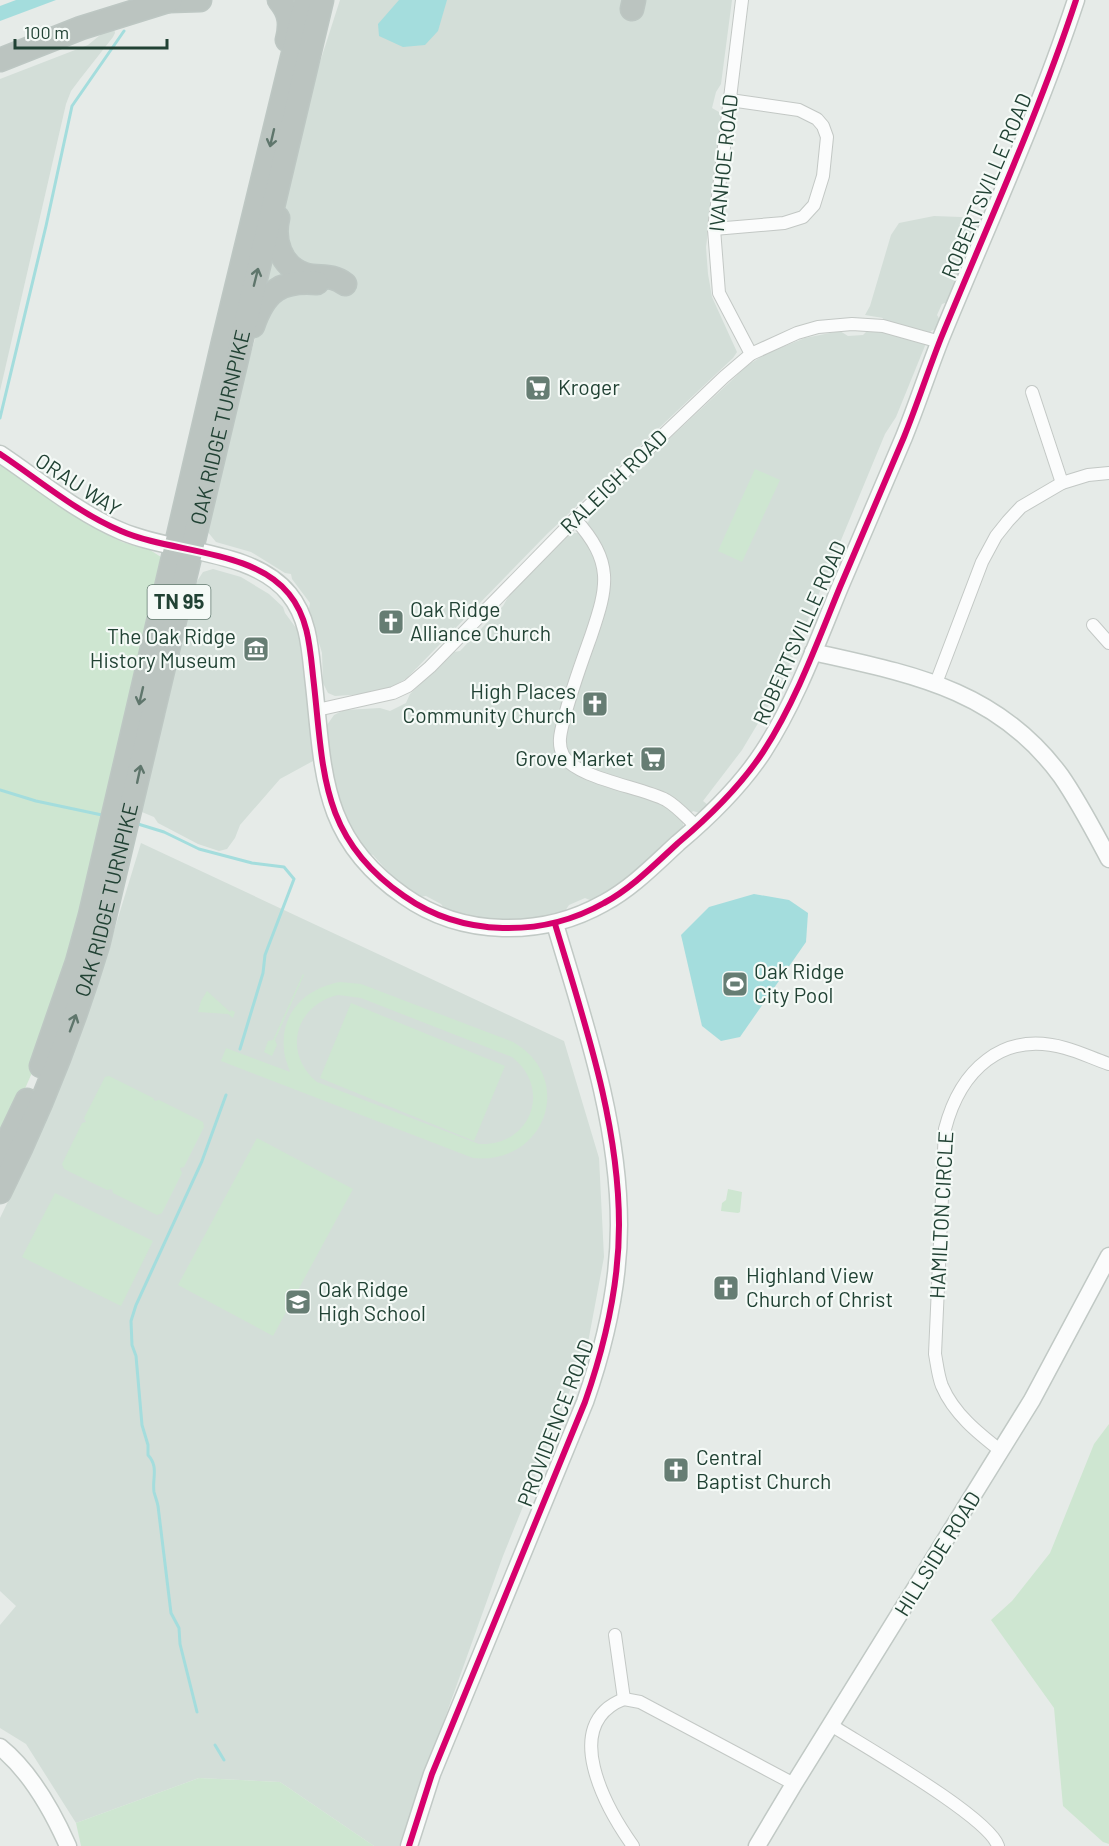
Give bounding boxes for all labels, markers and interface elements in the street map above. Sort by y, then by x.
scale bar [15,12,166,50]
text: 100 m [24,21,69,43]
street label: ROBERTSVILLE ROAD [935,89,1036,282]
street label: IVANHOE ROAD [703,93,742,233]
one-way arrow [266,129,278,148]
one-way arrow [250,268,262,287]
street label: OAK RIDGE TURNPIKE [184,327,254,527]
supermarket icon: Kroger [523,373,553,403]
place label: Kroger [558,374,620,399]
street label: RALEIGH ROAD [554,424,672,538]
street label: ORAU WAY [31,447,126,521]
street label: ROBERTSVILLE ROAD [747,537,850,728]
road number: TN 95 [148,585,210,619]
place label: Oak Ridge Alliance Church [410,596,551,645]
church icon: Oak Ridge Alliance Church [376,607,406,637]
place label: The Oak Ridge History Museum [90,623,236,672]
museum icon: The Oak Ridge History Museum [241,634,271,664]
place label: High Places Community Church [403,678,576,727]
one-way arrow [134,686,146,705]
church icon: High Places Community Church [580,689,610,719]
supermarket icon: Grove Market [638,744,668,774]
place label: Grove Market [515,745,634,770]
one-way arrow [134,764,145,784]
street label: OAK RIDGE TURNPIKE [68,800,142,1000]
place label: Oak Ridge City Pool [754,958,844,1007]
sports icon: Oak Ridge City Pool [720,969,750,999]
one-way arrow [69,1014,80,1033]
street label: HAMILTON CIRCLE [924,1130,957,1299]
place label: Highland View Church of Christ [746,1262,893,1311]
church icon: Highland View Church of Christ [711,1273,741,1303]
place label: Oak Ridge High School [318,1276,426,1325]
school or university icon: Oak Ridge High School [283,1287,313,1317]
street label: PROVIDENCE ROAD [511,1335,598,1510]
place label: Central Baptist Church [696,1444,831,1493]
church icon: Central Baptist Church [661,1455,691,1485]
street label: HILLSIDE ROAD [888,1486,985,1620]

